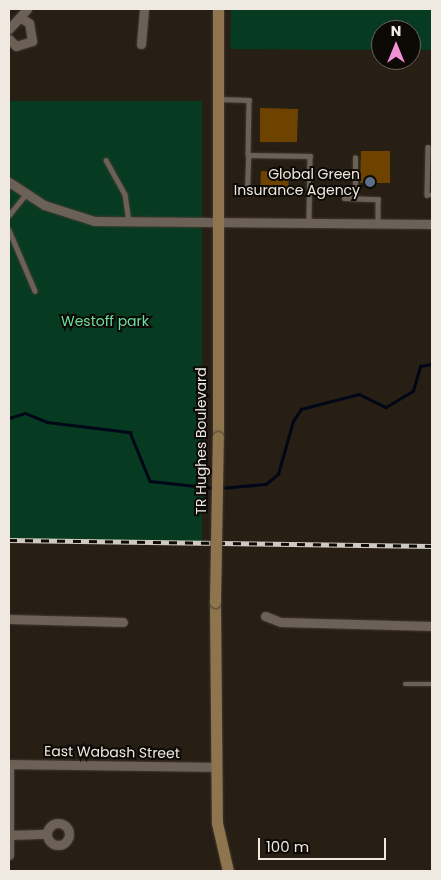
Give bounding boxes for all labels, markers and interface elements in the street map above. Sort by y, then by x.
north arrow [371,20,421,70]
text: N [391,21,401,41]
place label: Global Green Insurance Agency [234,166,360,198]
marker: Global Green Insurance Agency [364,176,376,188]
park label: Westoff park [61,313,149,329]
street label: TR Hughes Boulevard [193,367,209,515]
street label: East Wabash Street [44,742,180,762]
scale bar [261,828,388,860]
text: 100 m [266,836,309,857]

